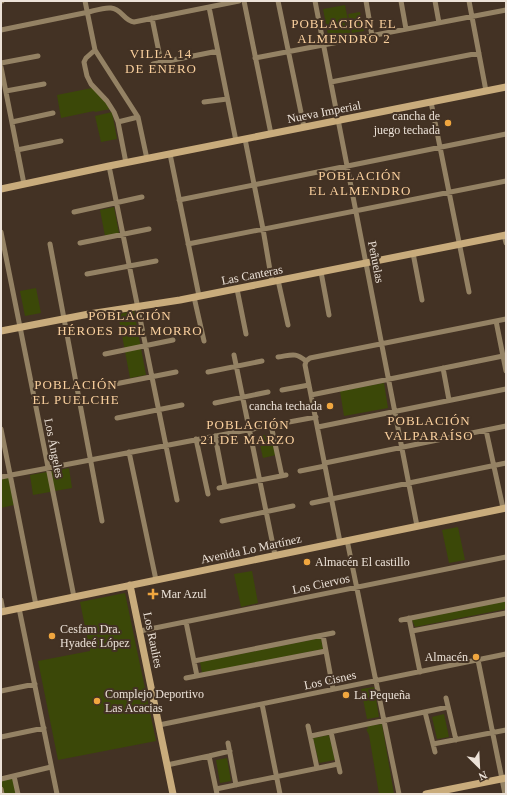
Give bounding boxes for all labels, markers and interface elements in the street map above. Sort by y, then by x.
district label: POBLACIÓN EL ALMENDRO 2 [291,16,397,46]
district label: VILLA 14 DE ENERO [125,46,197,76]
street label: Nueva Imperial [286,98,363,126]
place label: cancha de juego techada [373,109,441,137]
marker: cancha de juego techada [443,118,453,128]
district label: POBLACIÓN EL ALMENDRO [309,168,411,198]
street label: Peñuelas [365,240,387,285]
street label: Las Canteras [220,262,284,288]
district label: POBLACIÓN HÉROES DEL MORRO [57,308,203,338]
district label: POBLACIÓN EL PUELCHE [32,377,120,407]
place label: cancha techada [249,399,323,413]
marker: cancha techada [325,401,335,411]
district label: POBLACIÓN VALPARAÍSO [384,413,474,443]
street label: Los Ángeles [41,417,67,479]
district label: POBLACIÓN 21 DE MARZO [201,417,295,447]
street label: Avenida Lo Martínez [199,532,303,566]
place label: Almacén El castillo [315,555,410,569]
marker: Almacén El castillo [302,557,312,567]
street label: Los Ciervos [291,571,351,597]
place label: Mar Azul [161,587,207,601]
marker: Mar Azul [148,589,158,599]
street label: Los Raulíes [140,611,166,670]
place label: Cesfam Dra. Hyadeé López [60,622,130,650]
marker: Cesfam Dra. Hyadeé López [47,631,57,641]
place label: Almacén [425,650,468,664]
marker: Almacén [471,652,481,662]
street label: Los Cisnes [303,668,358,692]
place label: Complejo Deportivo Las Acacias [105,687,204,715]
place label: La Pequeña [354,688,411,702]
marker: La Pequeña [341,690,351,700]
marker: Complejo Deportivo Las Acacias [92,696,102,706]
north arrow [459,747,499,787]
text: N [477,769,489,783]

